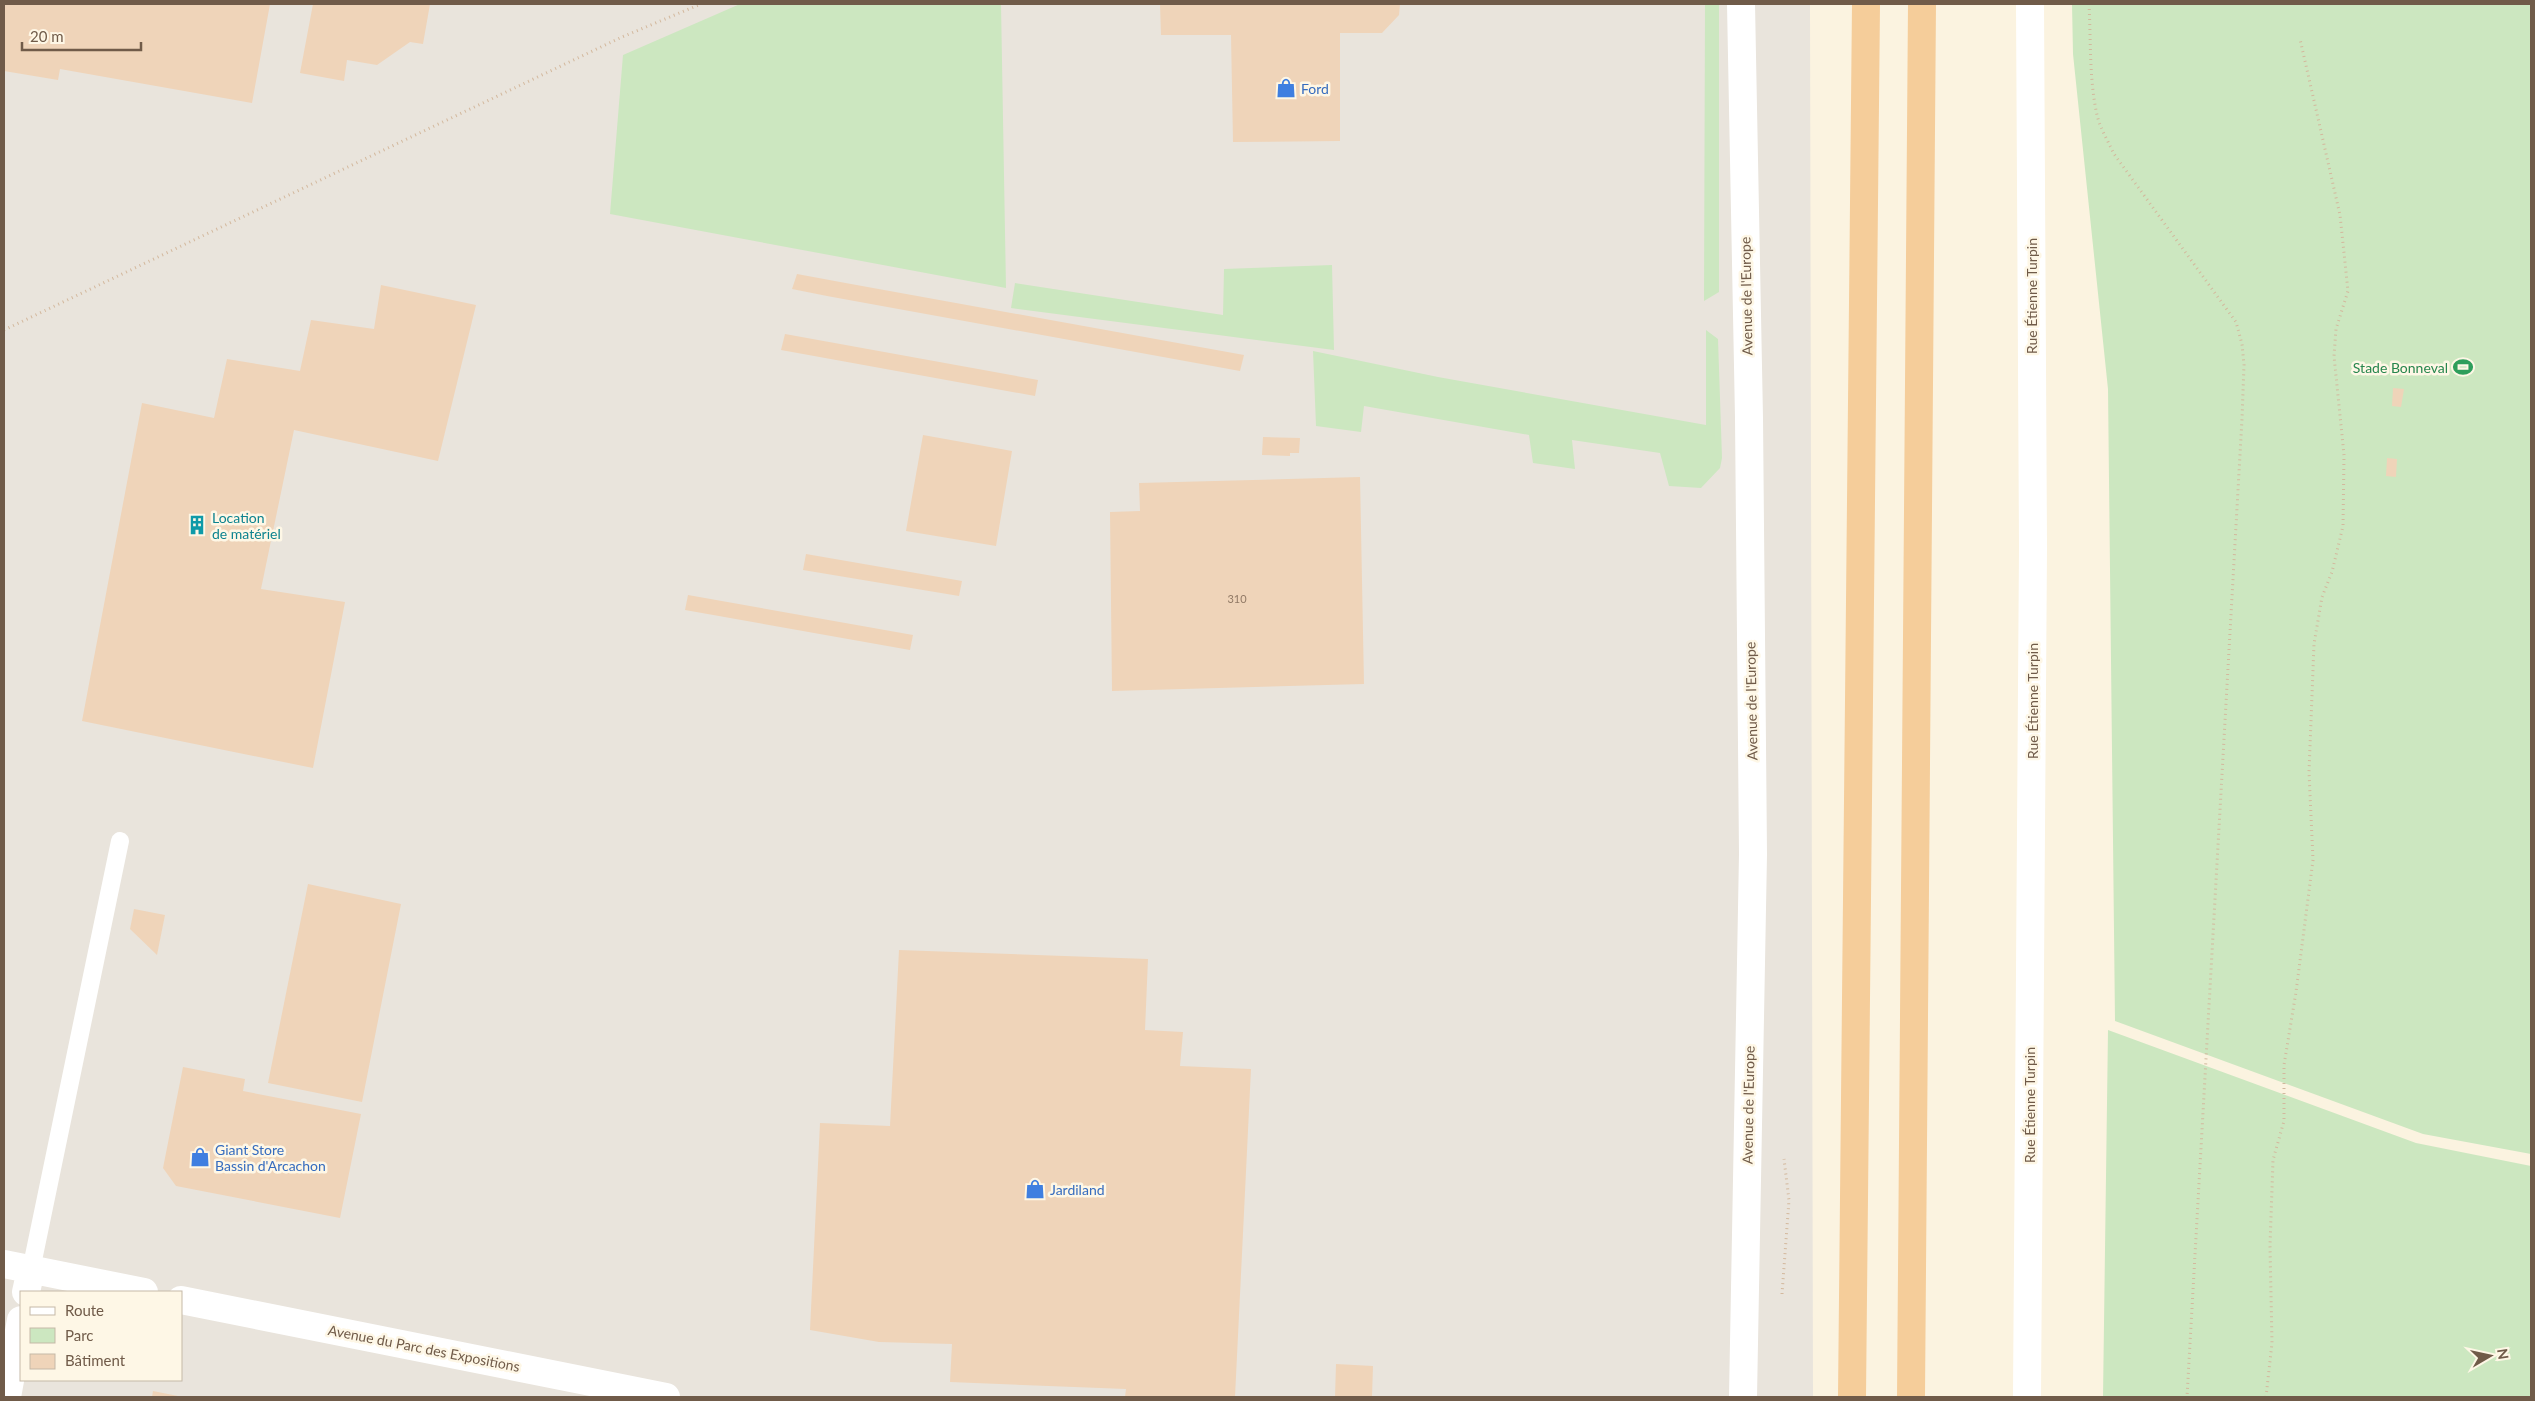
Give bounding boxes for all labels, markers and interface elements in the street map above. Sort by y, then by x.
scale bar [22,20,141,52]
text: 20 m [30,27,64,45]
shop icon: Ford [1275,77,1297,99]
place label: Ford [1301,80,1329,97]
street label: Avenue de l'Europe [1736,237,1756,355]
street label: Rue Étienne Turpin [2023,238,2040,354]
sports icon: Stade Bonneval [2452,356,2474,378]
place label: Stade Bonneval [2353,359,2448,376]
place label: Location de matériel [212,509,281,542]
building icon: Location de matériel [186,514,208,536]
house number: 310 [1227,592,1247,605]
street label: Avenue de l'Europe [1741,642,1761,760]
street label: Rue Étienne Turpin [2024,643,2041,759]
street label: Avenue de l'Europe [1738,1046,1758,1164]
street label: Rue Étienne Turpin [2021,1047,2038,1163]
place label: Giant Store Bassin d'Arcachon [215,1141,326,1174]
shop icon: Giant Store Bassin d'Arcachon [189,1146,211,1168]
shop icon: Jardiland [1024,1178,1046,1200]
place label: Jardiland [1050,1181,1105,1198]
legend [20,1291,182,1381]
text: Route [65,1301,104,1319]
street label: Avenue du Parc des Expositions [327,1321,521,1375]
text: Parc [65,1326,94,1344]
north arrow [2465,1331,2515,1381]
text: N [2494,1347,2513,1361]
text: Bâtiment [65,1351,126,1369]

